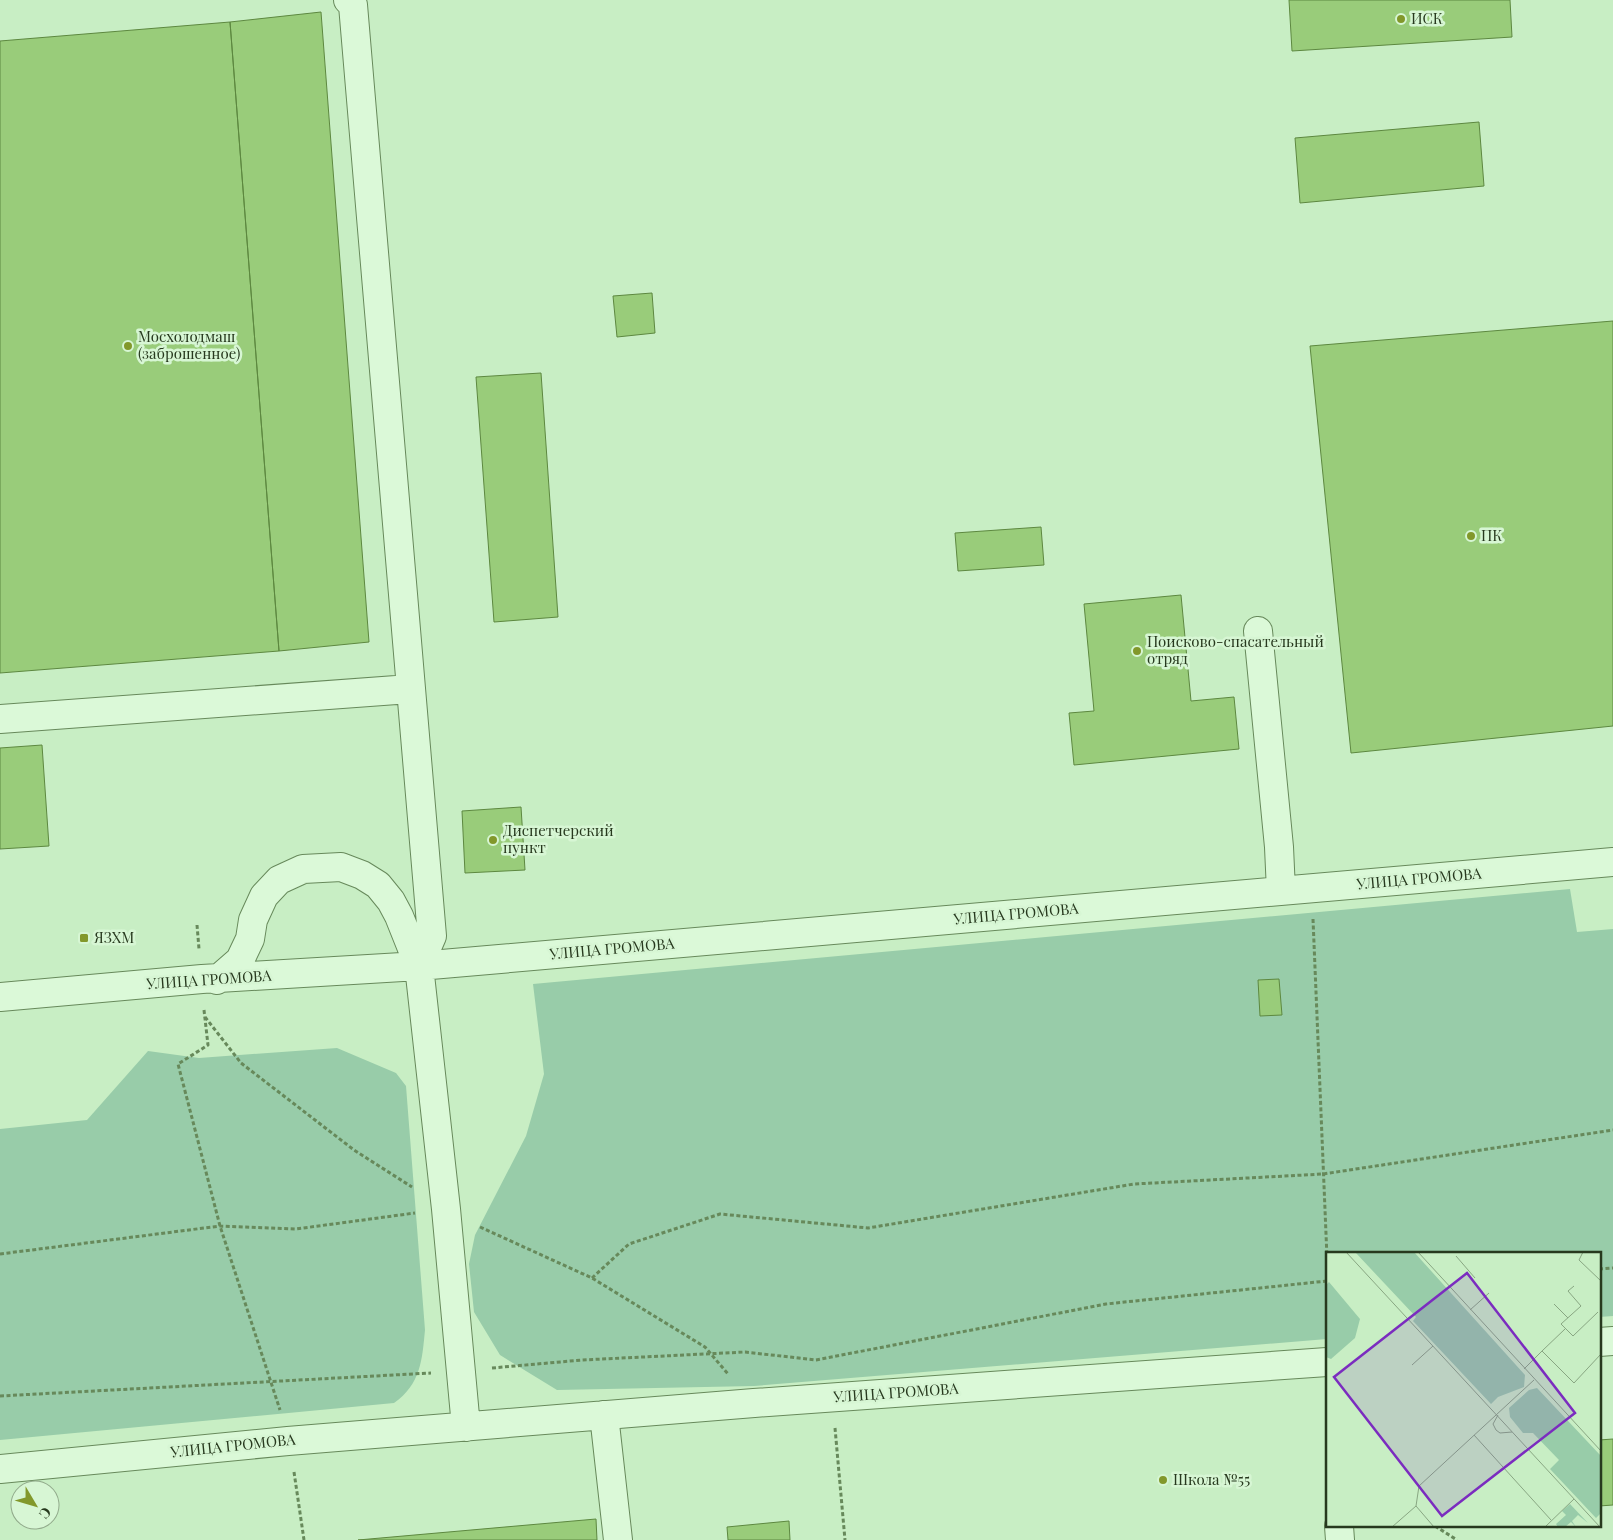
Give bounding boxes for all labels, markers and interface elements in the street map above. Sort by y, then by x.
place label: ИСК [1411,8,1443,28]
marker: ИСК [1395,13,1407,25]
place label: Мосхолодмаш (заброшенное) [138,326,240,363]
marker: Мосхолодмаш (заброшенное) [122,340,134,352]
place label: ПК [1481,525,1503,545]
marker: ПК [1465,530,1477,542]
place label: Поисково-спасательный отряд [1147,631,1324,668]
marker: Поисково-спасательный отряд [1131,645,1143,657]
place label: Диспетчерский пункт [503,820,614,857]
marker: Диспетчерский пункт [487,834,499,846]
street label: УЛИЦА ГРОМОВА [1354,863,1483,894]
street label: УЛИЦА ГРОМОВА [951,898,1080,929]
place label: ЯЗХМ [93,927,134,947]
marker: ЯЗХМ [78,932,90,944]
street label: УЛИЦА ГРОМОВА [547,933,676,964]
street label: УЛИЦА ГРОМОВА [145,965,273,993]
inset map [1326,1252,1600,1528]
street label: УЛИЦА ГРОМОВА [832,1378,960,1406]
street label: УЛИЦА ГРОМОВА [168,1428,297,1462]
place label: Школа №55 [1173,1469,1250,1489]
marker: Школа №55 [1157,1474,1169,1486]
north arrow [10,1480,60,1530]
text: С [35,1504,56,1523]

